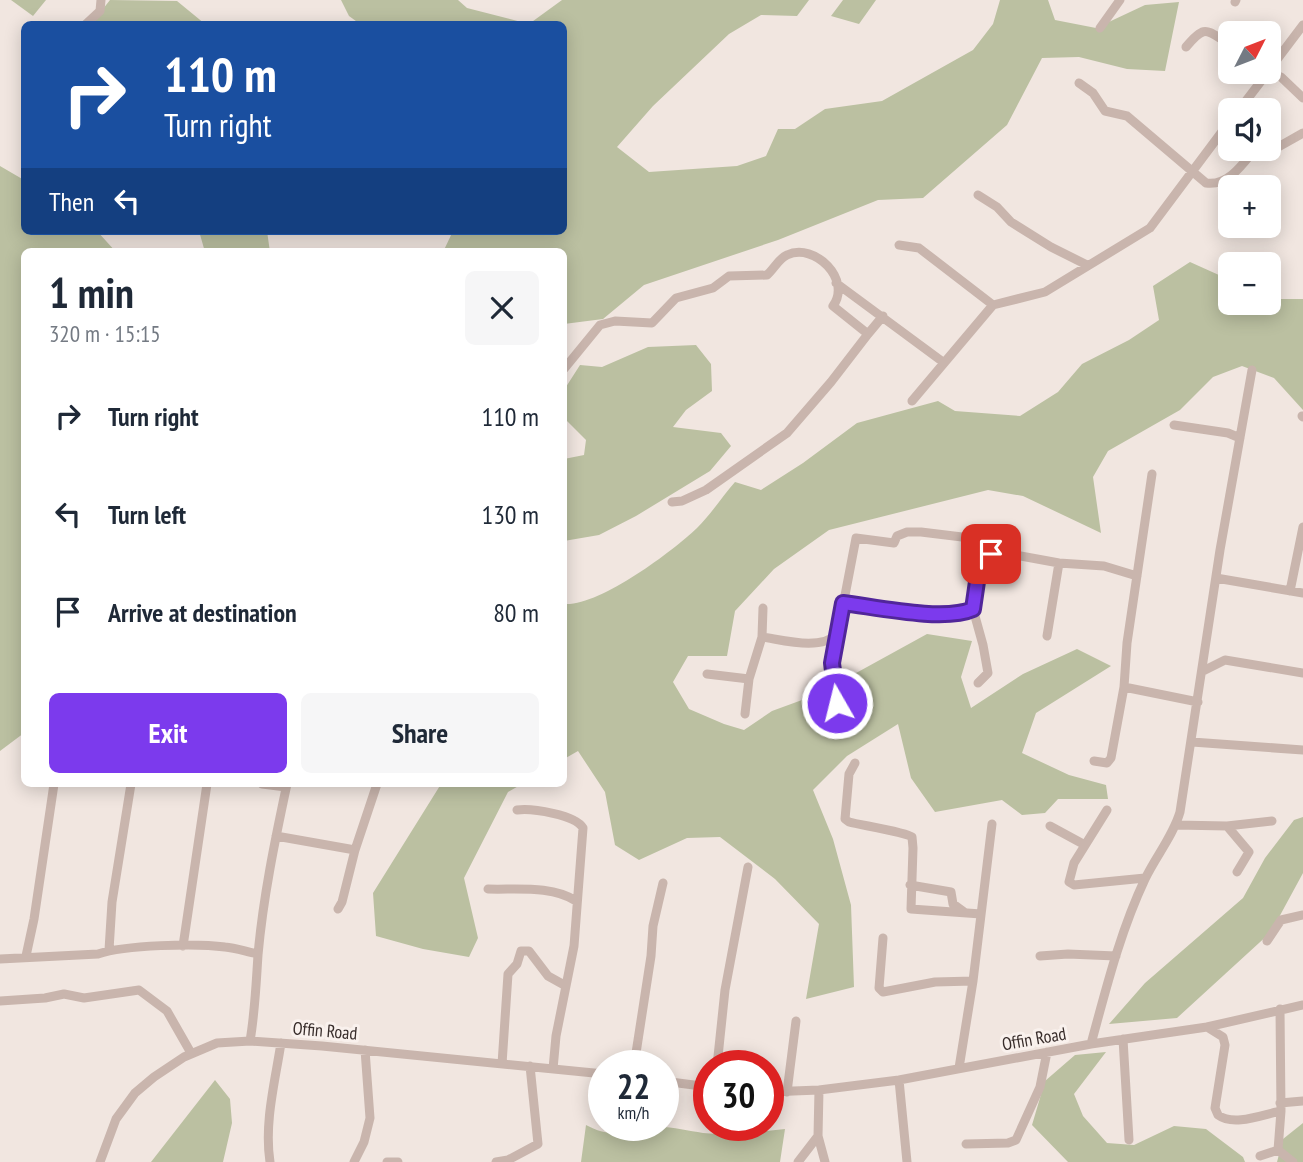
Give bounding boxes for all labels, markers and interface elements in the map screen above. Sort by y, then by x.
north arrow [1218,21,1281,84]
map controls [1218,21,1281,315]
text: 110 m [164,42,277,106]
icon: right [49,49,140,140]
button: sound [1218,98,1281,161]
text: Turn right [164,104,272,146]
button: + [1218,175,1281,238]
icon: left [108,182,146,220]
text: Then [49,185,94,218]
button: − [1218,252,1281,315]
text: 1 min [49,265,134,320]
button: close [465,271,539,345]
text: 320 m · 15:15 [49,319,161,348]
icon: right [49,397,87,435]
text: Turn right [108,400,199,433]
text: 110 m [481,400,539,433]
icon: left [49,495,87,533]
text: Turn left [108,498,186,531]
text: 130 m [481,498,539,531]
pin [961,524,1021,584]
icon: arrive [972,535,1010,573]
icon: arrive [49,593,87,631]
text: Arrive at destination [108,596,297,629]
text: 80 m [493,596,539,629]
position arrow [800,666,874,740]
button: Exit [49,693,287,773]
button: Share [301,693,539,773]
street label: Offin Road [292,1016,358,1045]
street label: Offin Road [1000,1022,1068,1055]
speed limit sign: 30 [693,1050,784,1141]
text: 22 [617,1063,650,1109]
text: km/h [618,1101,649,1124]

